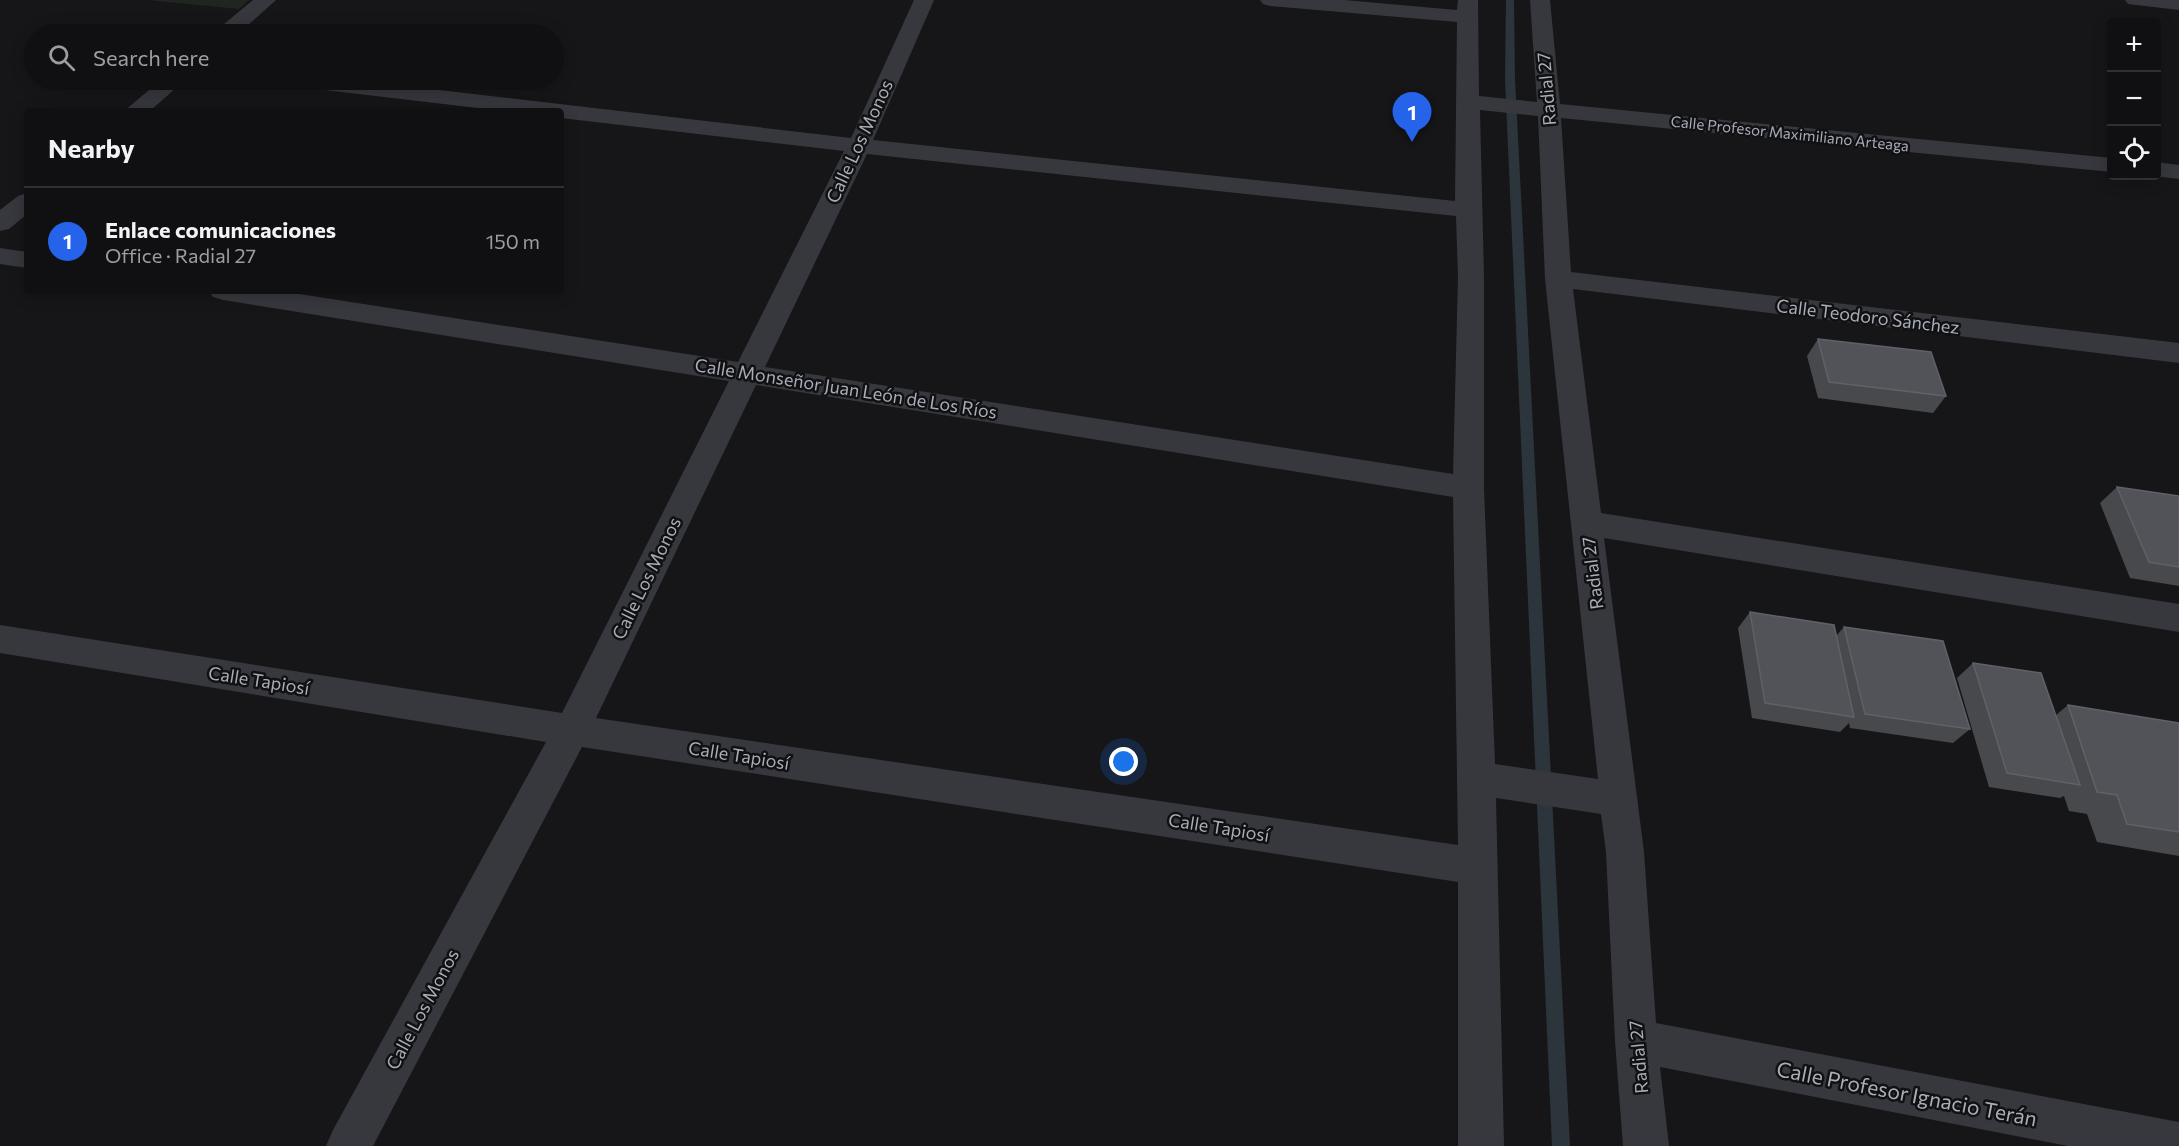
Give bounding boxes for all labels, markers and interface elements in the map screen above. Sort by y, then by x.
map controls [2107,18,2161,180]
button: + [2107,18,2161,72]
search box [24,24,564,90]
icon: search [45,41,78,74]
text: Search here [93,44,209,71]
street label: Radial 27 [1532,52,1560,126]
button: − [2107,72,2161,126]
street label: Calle Los Monos [821,76,897,206]
pin: 1 [1392,92,1432,142]
street label: Calle Profesor Maximiliano Arteaga [1670,112,1910,154]
button: locate [2107,126,2161,180]
text: Nearby [48,132,135,163]
text: Enlace comunicaciones [105,216,336,243]
text: 1 [63,229,72,253]
text: 150 m [486,229,540,253]
text: Office · Radial 27 [105,243,256,267]
street label: Calle Teodoro Sánchez [1775,294,1961,338]
street label: Calle Monseñor Juan León de Los Ríos [693,353,999,423]
street label: Calle Los Monos [607,513,685,643]
street label: Radial 27 [1577,535,1607,611]
street label: Calle Tapiosí [207,661,312,699]
street label: Calle Tapiosí [687,736,792,774]
your location [1109,747,1138,776]
street label: Calle Tapiosí [1167,808,1272,846]
street label: Calle Los Monos [381,945,463,1073]
street label: Radial 27 [1624,1020,1652,1094]
street label: Calle Profesor Ignacio Terán [1775,1055,2039,1131]

